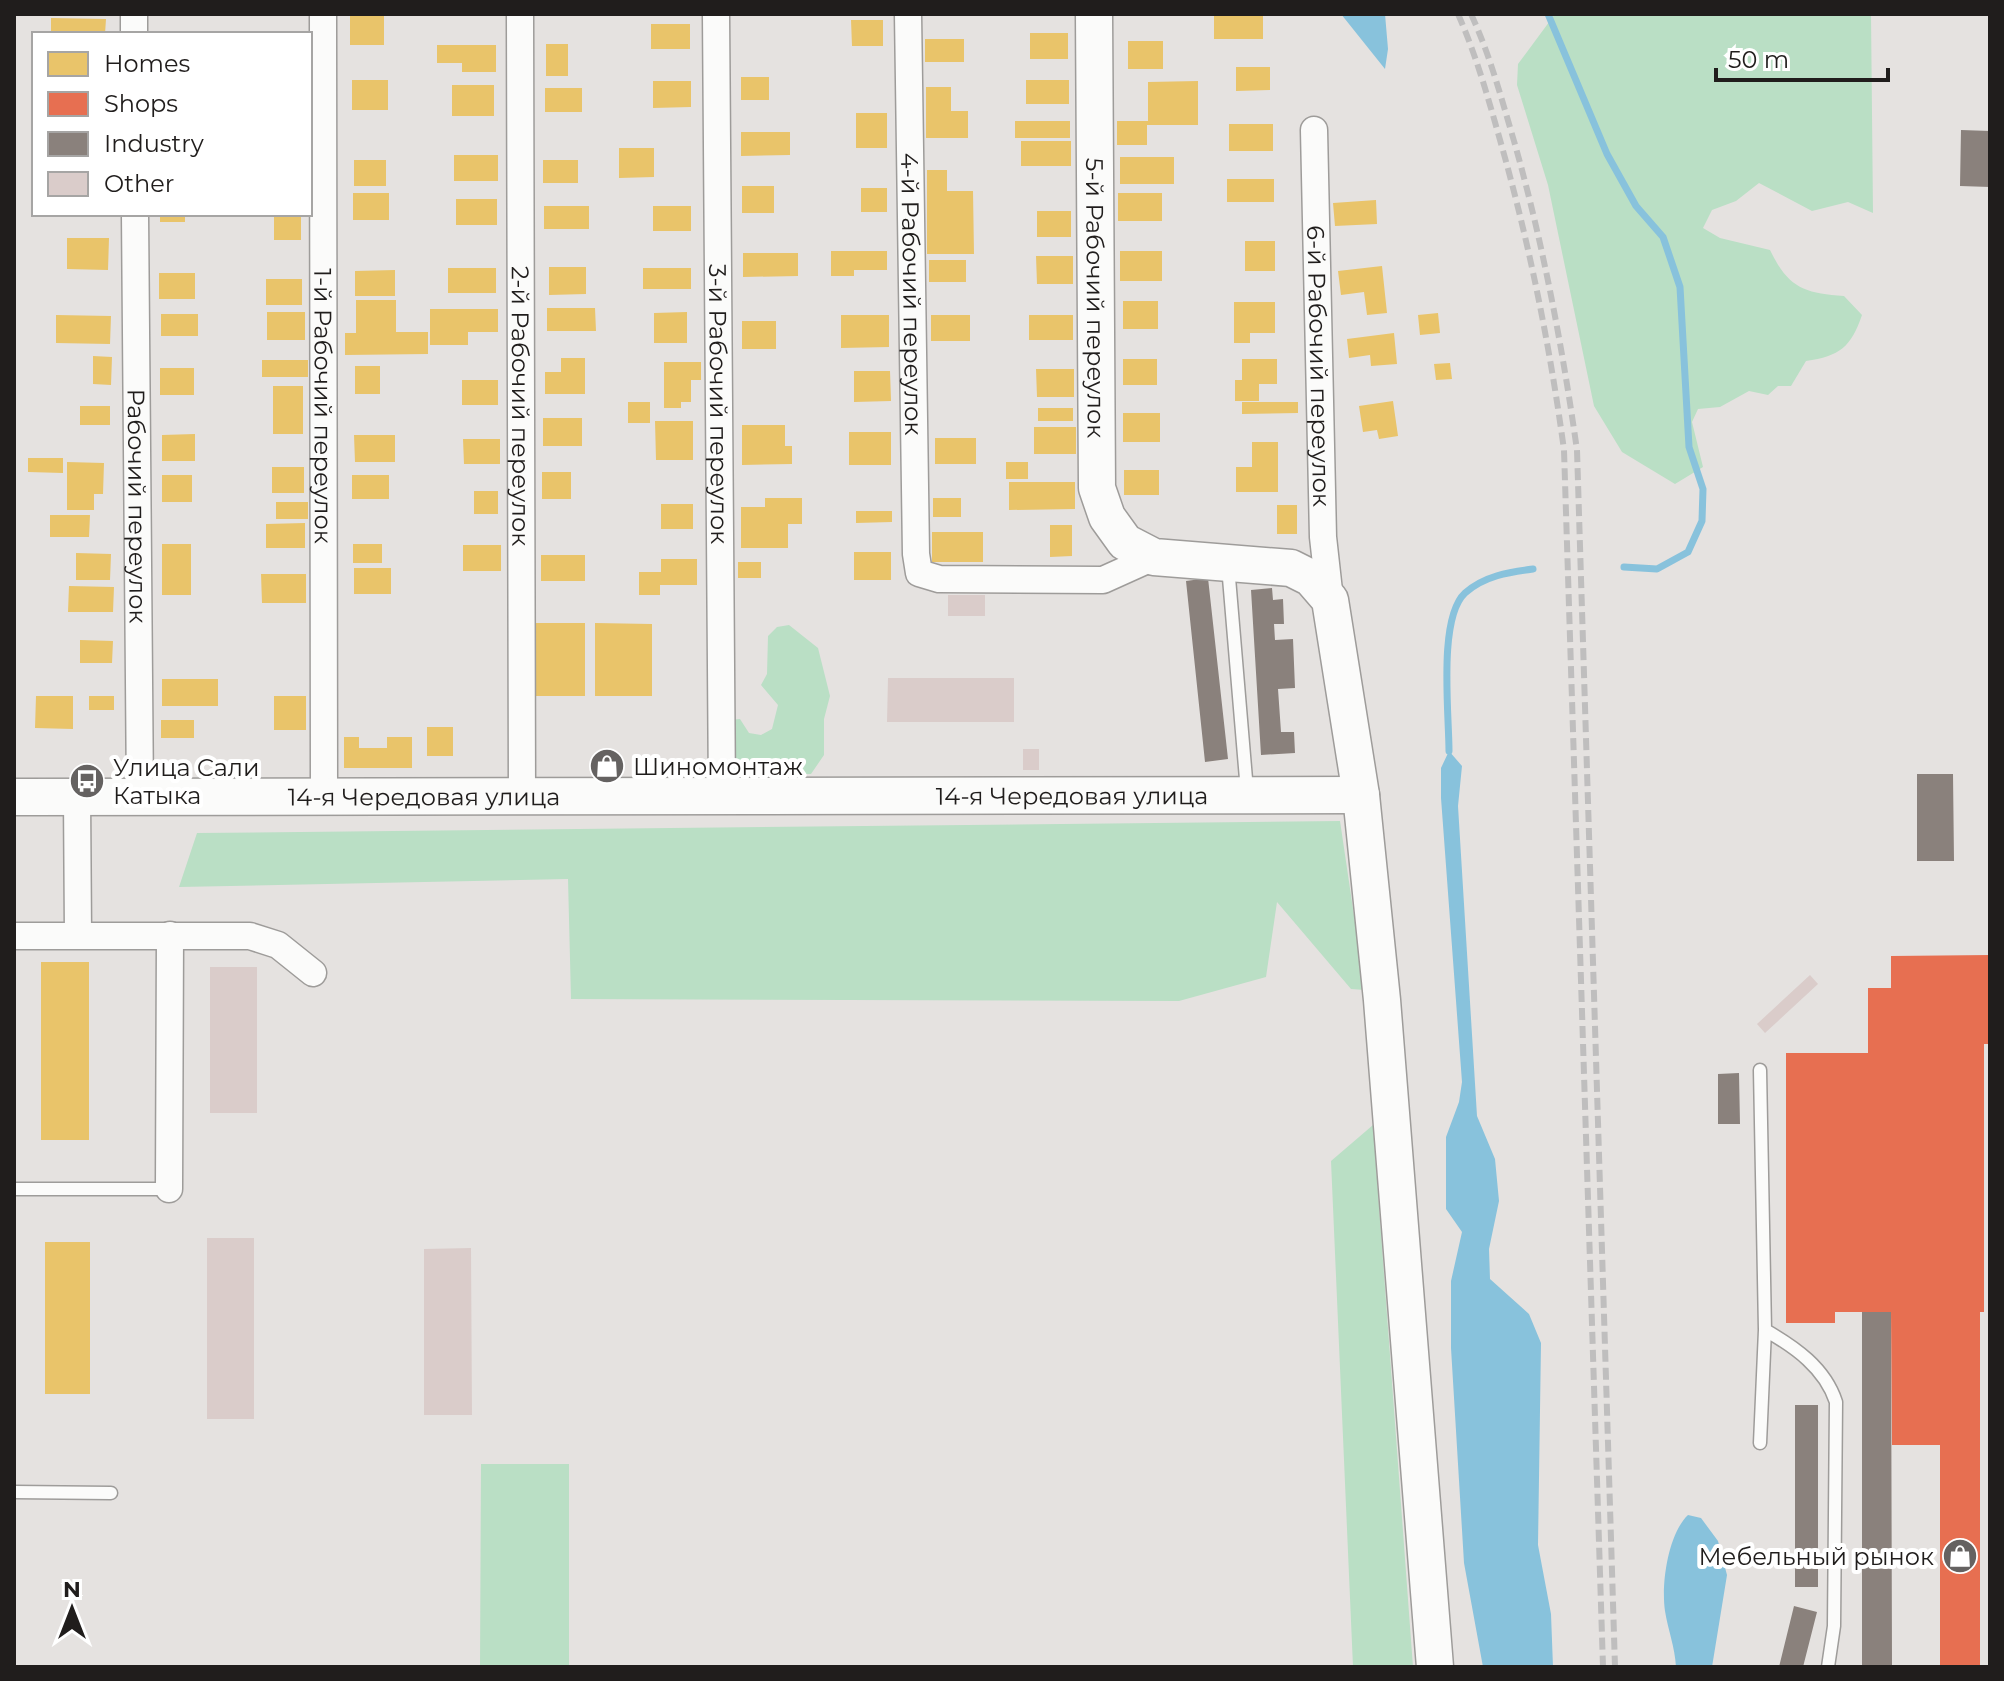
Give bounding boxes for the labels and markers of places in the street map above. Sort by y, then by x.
shop icon: Шиномонтаж [588,747,626,785]
place label: Шиномонтаж [633,752,803,781]
place label: Улица Сали Катыка [113,753,260,810]
bus stop icon: Улица Сали Катыка [68,762,106,800]
shop icon: Мебельный рынок [1941,1537,1979,1575]
place label: Мебельный рынок [1698,1542,1934,1571]

